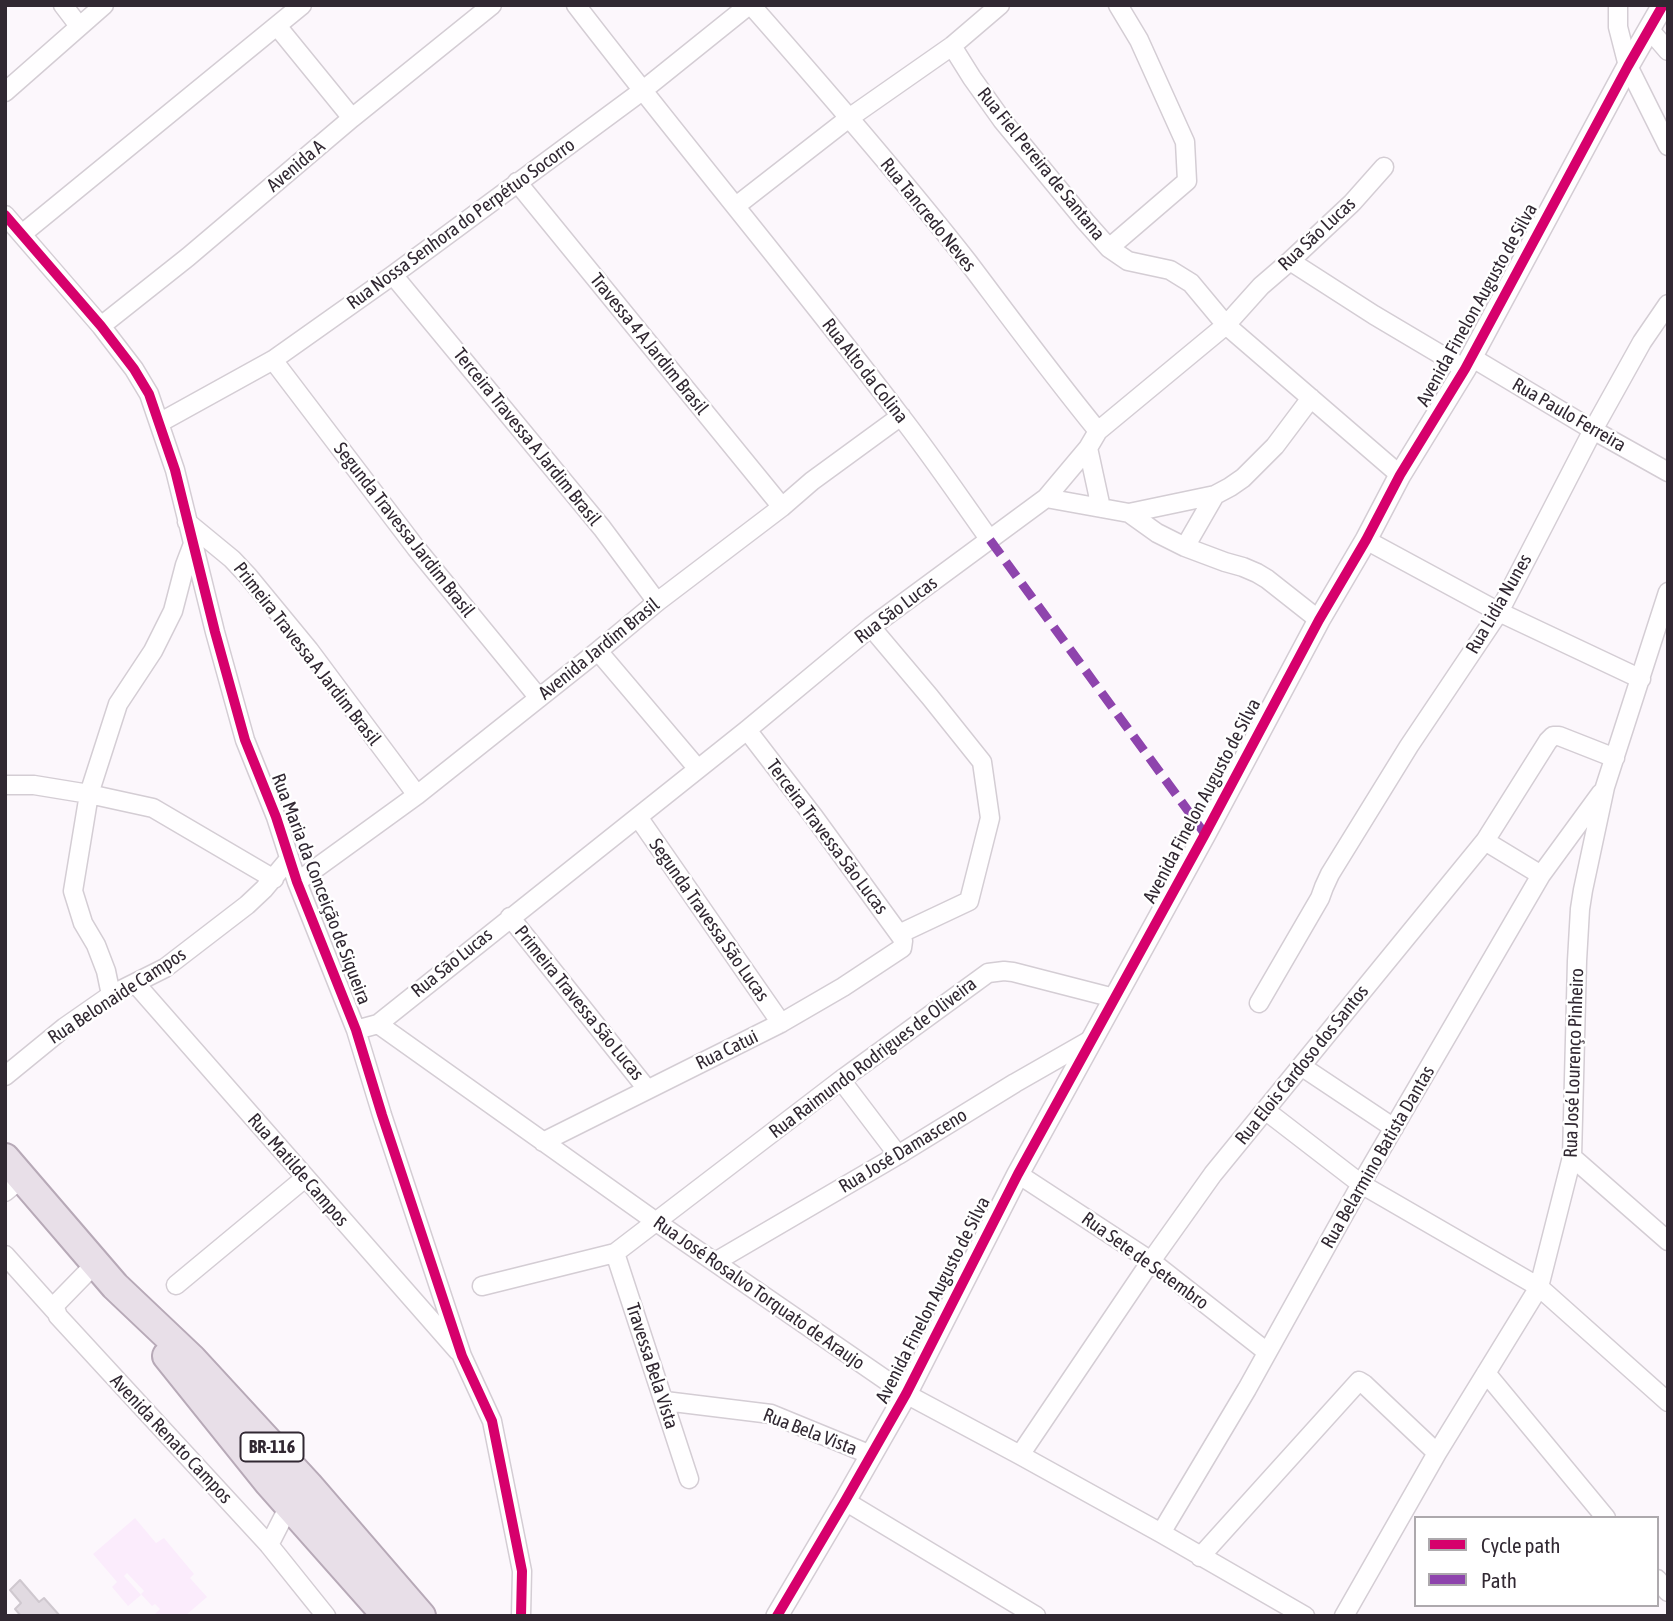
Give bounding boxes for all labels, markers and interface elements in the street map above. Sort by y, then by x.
street label: Rua Fiel Pereira de Santana [972,83,1110,245]
street label: Rua Nossa Senhora do Perpétuo Socorro [342,134,580,314]
street label: Avenida A [262,135,330,197]
street label: Rua Tancredo Neves [875,154,981,276]
street label: Rua São Lucas [1274,192,1360,276]
street label: Avenida Finelon Augusto de Silva [1412,200,1542,410]
street label: Travessa 4 A Jardim Brasil [585,269,713,419]
street label: Rua Alto da Colina [817,314,913,428]
street label: Terceira Travessa A Jardim Brasil [448,344,606,530]
street label: Rua Paulo Ferreira [1508,373,1630,457]
street label: Segunda Travessa Jardim Brasil [329,438,479,622]
street label: Rua Lidia Nunes [1461,550,1537,658]
street label: Primeira Travessa A Jardim Brasil [228,558,386,750]
street label: Rua São Lucas [850,572,942,648]
street label: Avenida Jardim Brasil [534,593,664,705]
street label: Avenida Finelon Augusto de Silva [1138,695,1266,907]
street label: Terceira Travessa São Lucas [761,755,893,919]
street label: Rua Maria da Conceição de Siqueira [266,770,376,1008]
street label: Segunda Travessa São Lucas [644,834,774,1006]
street label: Primeira Travessa São Lucas [510,921,648,1085]
street label: Rua São Lucas [407,923,497,1003]
street label: Rua Belonaide Campos [44,943,190,1049]
street label: Rua José Lourenço Pinheiro [1559,968,1589,1158]
street label: Rua Raimundo Rodrigues de Oliveira [765,973,981,1143]
street label: Rua Elois Cardoso dos Santos [1231,980,1373,1150]
street label: Rua Catui [692,1025,762,1075]
street label: Rua Belarmino Batista Dantas [1316,1062,1440,1252]
street label: Rua José Damasceno [835,1104,971,1198]
street label: Rua Matilde Campos [243,1109,353,1231]
street label: Avenida Finelon Augusto de Silva [871,1193,995,1407]
street label: Rua Sete de Setembro [1077,1207,1213,1315]
street label: Rua José Rosalvo Torquato de Araujo [649,1211,869,1375]
street label: Travessa Bela Vista [621,1300,683,1432]
street label: Avenida Renato Campos [105,1370,237,1508]
street label: Rua Bela Vista [760,1404,860,1460]
road number: BR-116 [240,1432,304,1462]
legend [1414,1516,1659,1607]
text: Cycle path [1481,1533,1560,1557]
text: Path [1481,1568,1517,1592]

